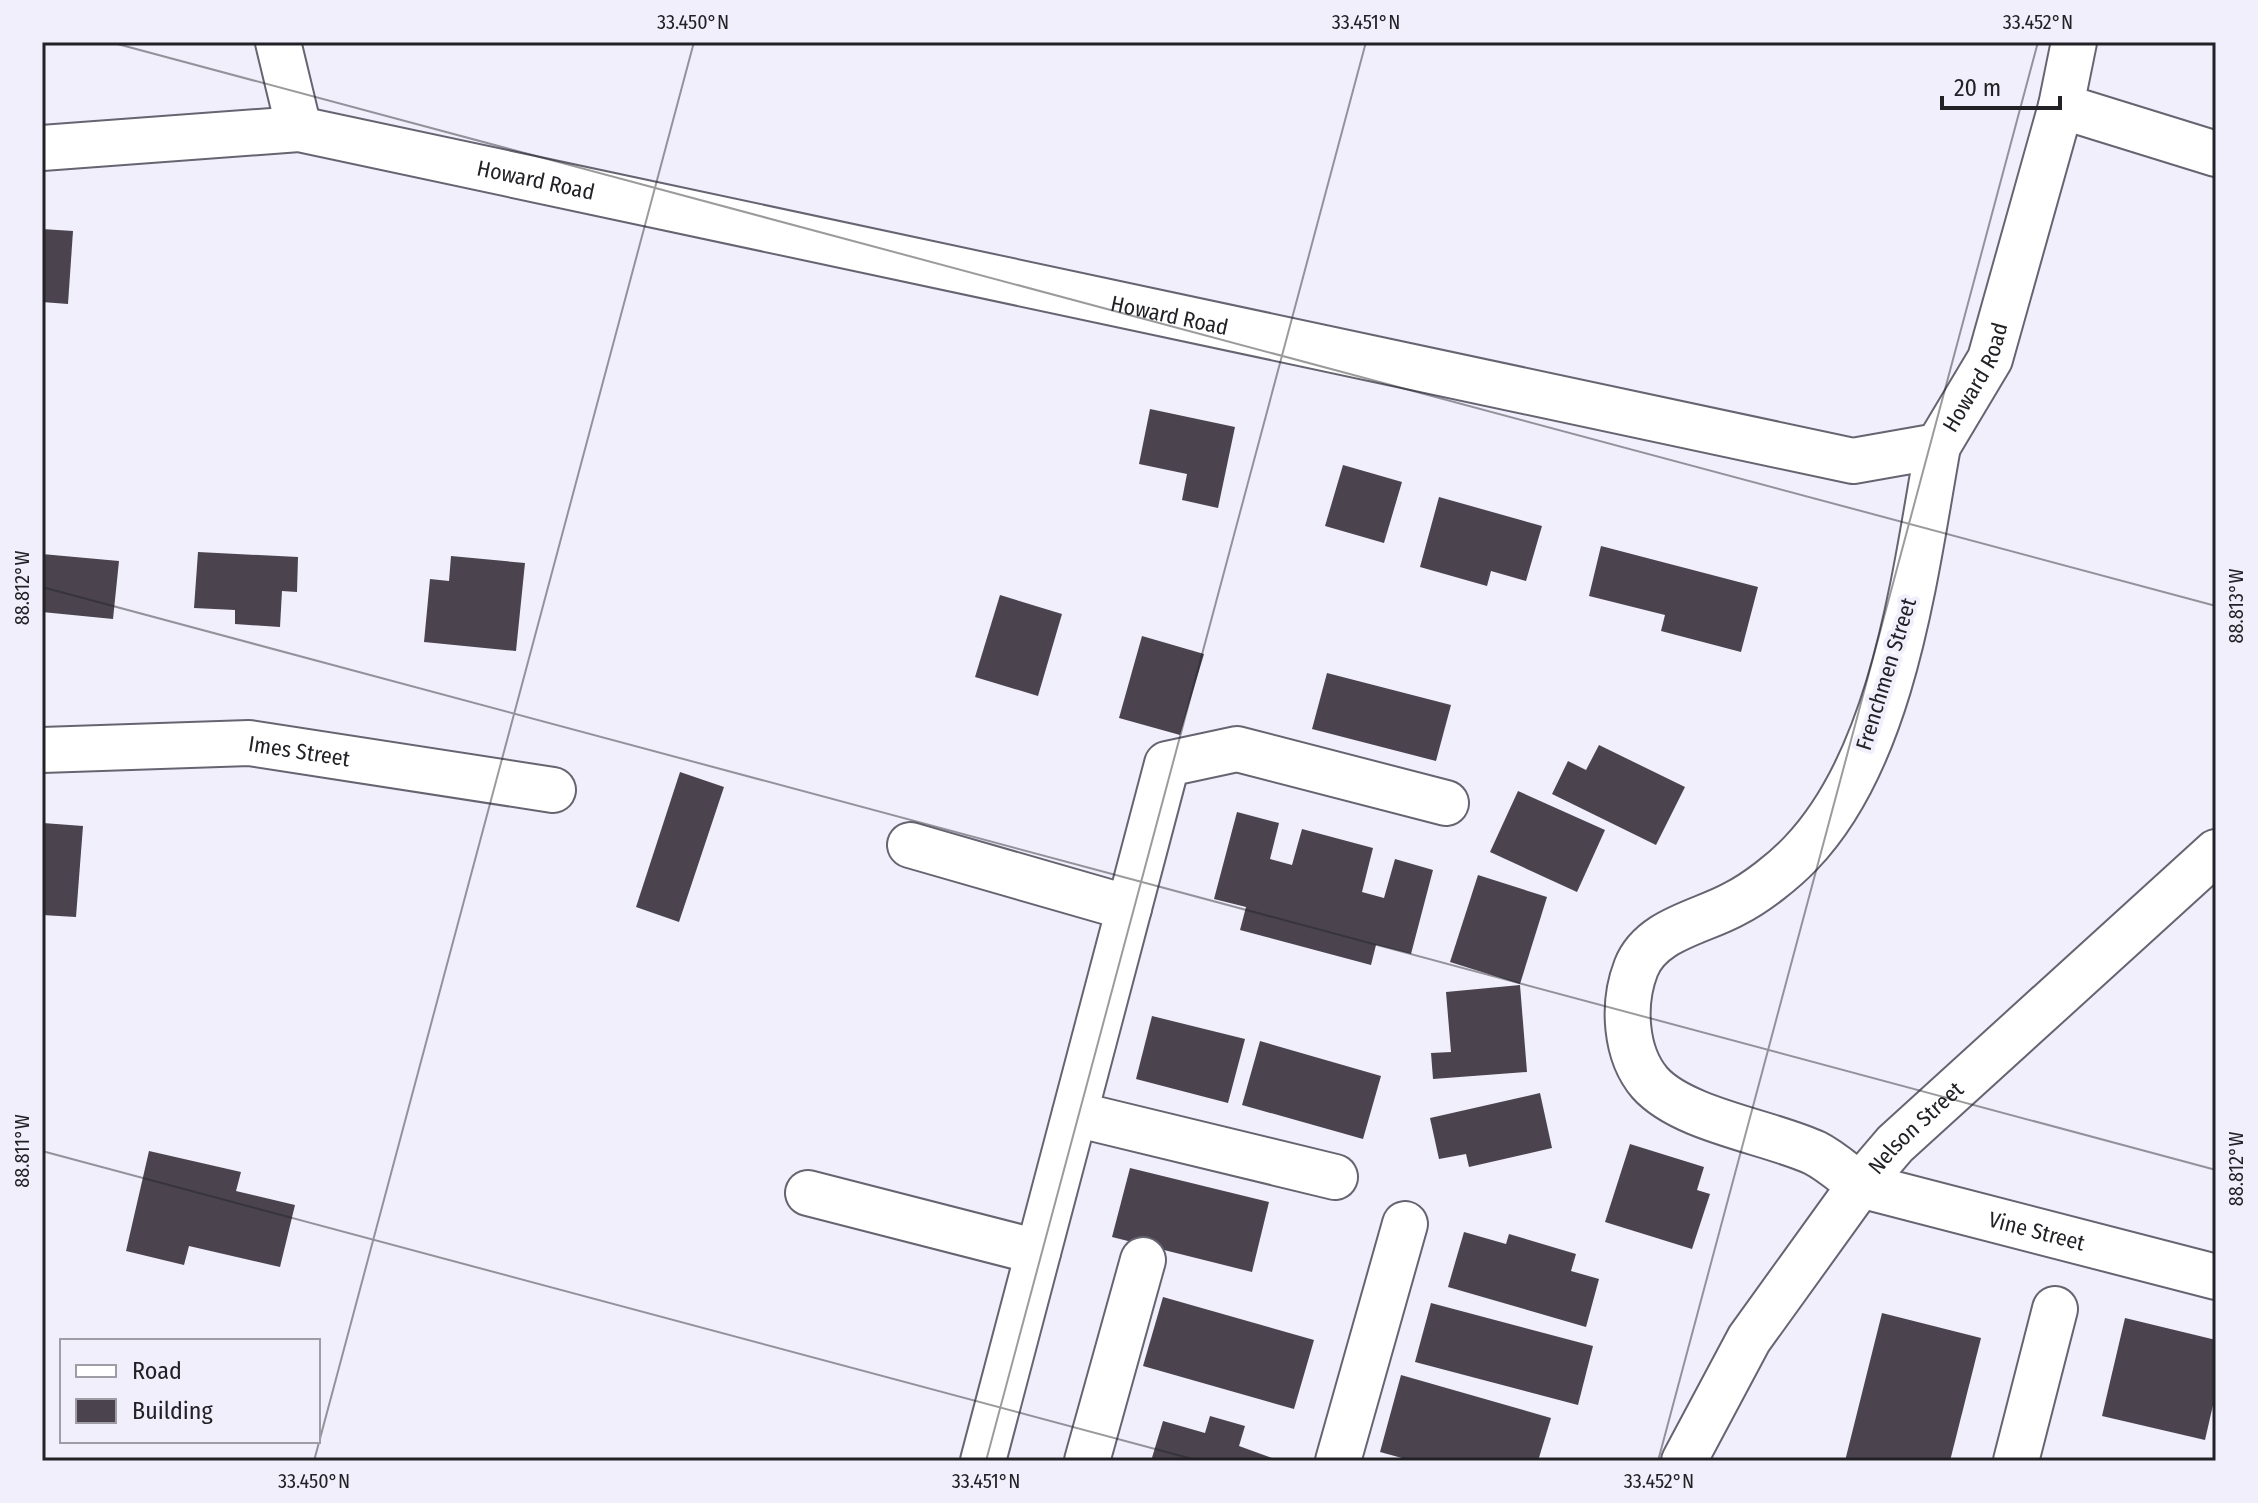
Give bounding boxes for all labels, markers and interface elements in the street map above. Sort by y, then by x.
text: 33.450°N [657,10,729,34]
text: 33.451°N [1332,10,1400,34]
text: 33.452°N [2003,10,2073,34]
scale bar [1942,60,2060,110]
text: 20 m [1954,74,2001,102]
street label: Howard Road [475,154,597,205]
street label: Howard Road [1108,289,1231,341]
street label: Howard Road [1936,319,2013,436]
text: 88.812°W [10,551,34,625]
text: 88.813°W [2224,569,2248,643]
street label: Frenchmen Street [1850,594,1922,754]
street label: Imes Street [247,730,353,772]
street label: Nelson Street [1862,1075,1969,1179]
text: 88.811°W [10,1114,34,1188]
text: 88.812°W [2224,1132,2248,1206]
street label: Vine Street [1986,1205,2089,1256]
legend [60,1339,320,1443]
text: Road [132,1357,182,1385]
text: Building [132,1397,214,1425]
text: 33.450°N [278,1469,350,1493]
text: 33.451°N [952,1469,1020,1493]
text: 33.452°N [1624,1469,1694,1493]

